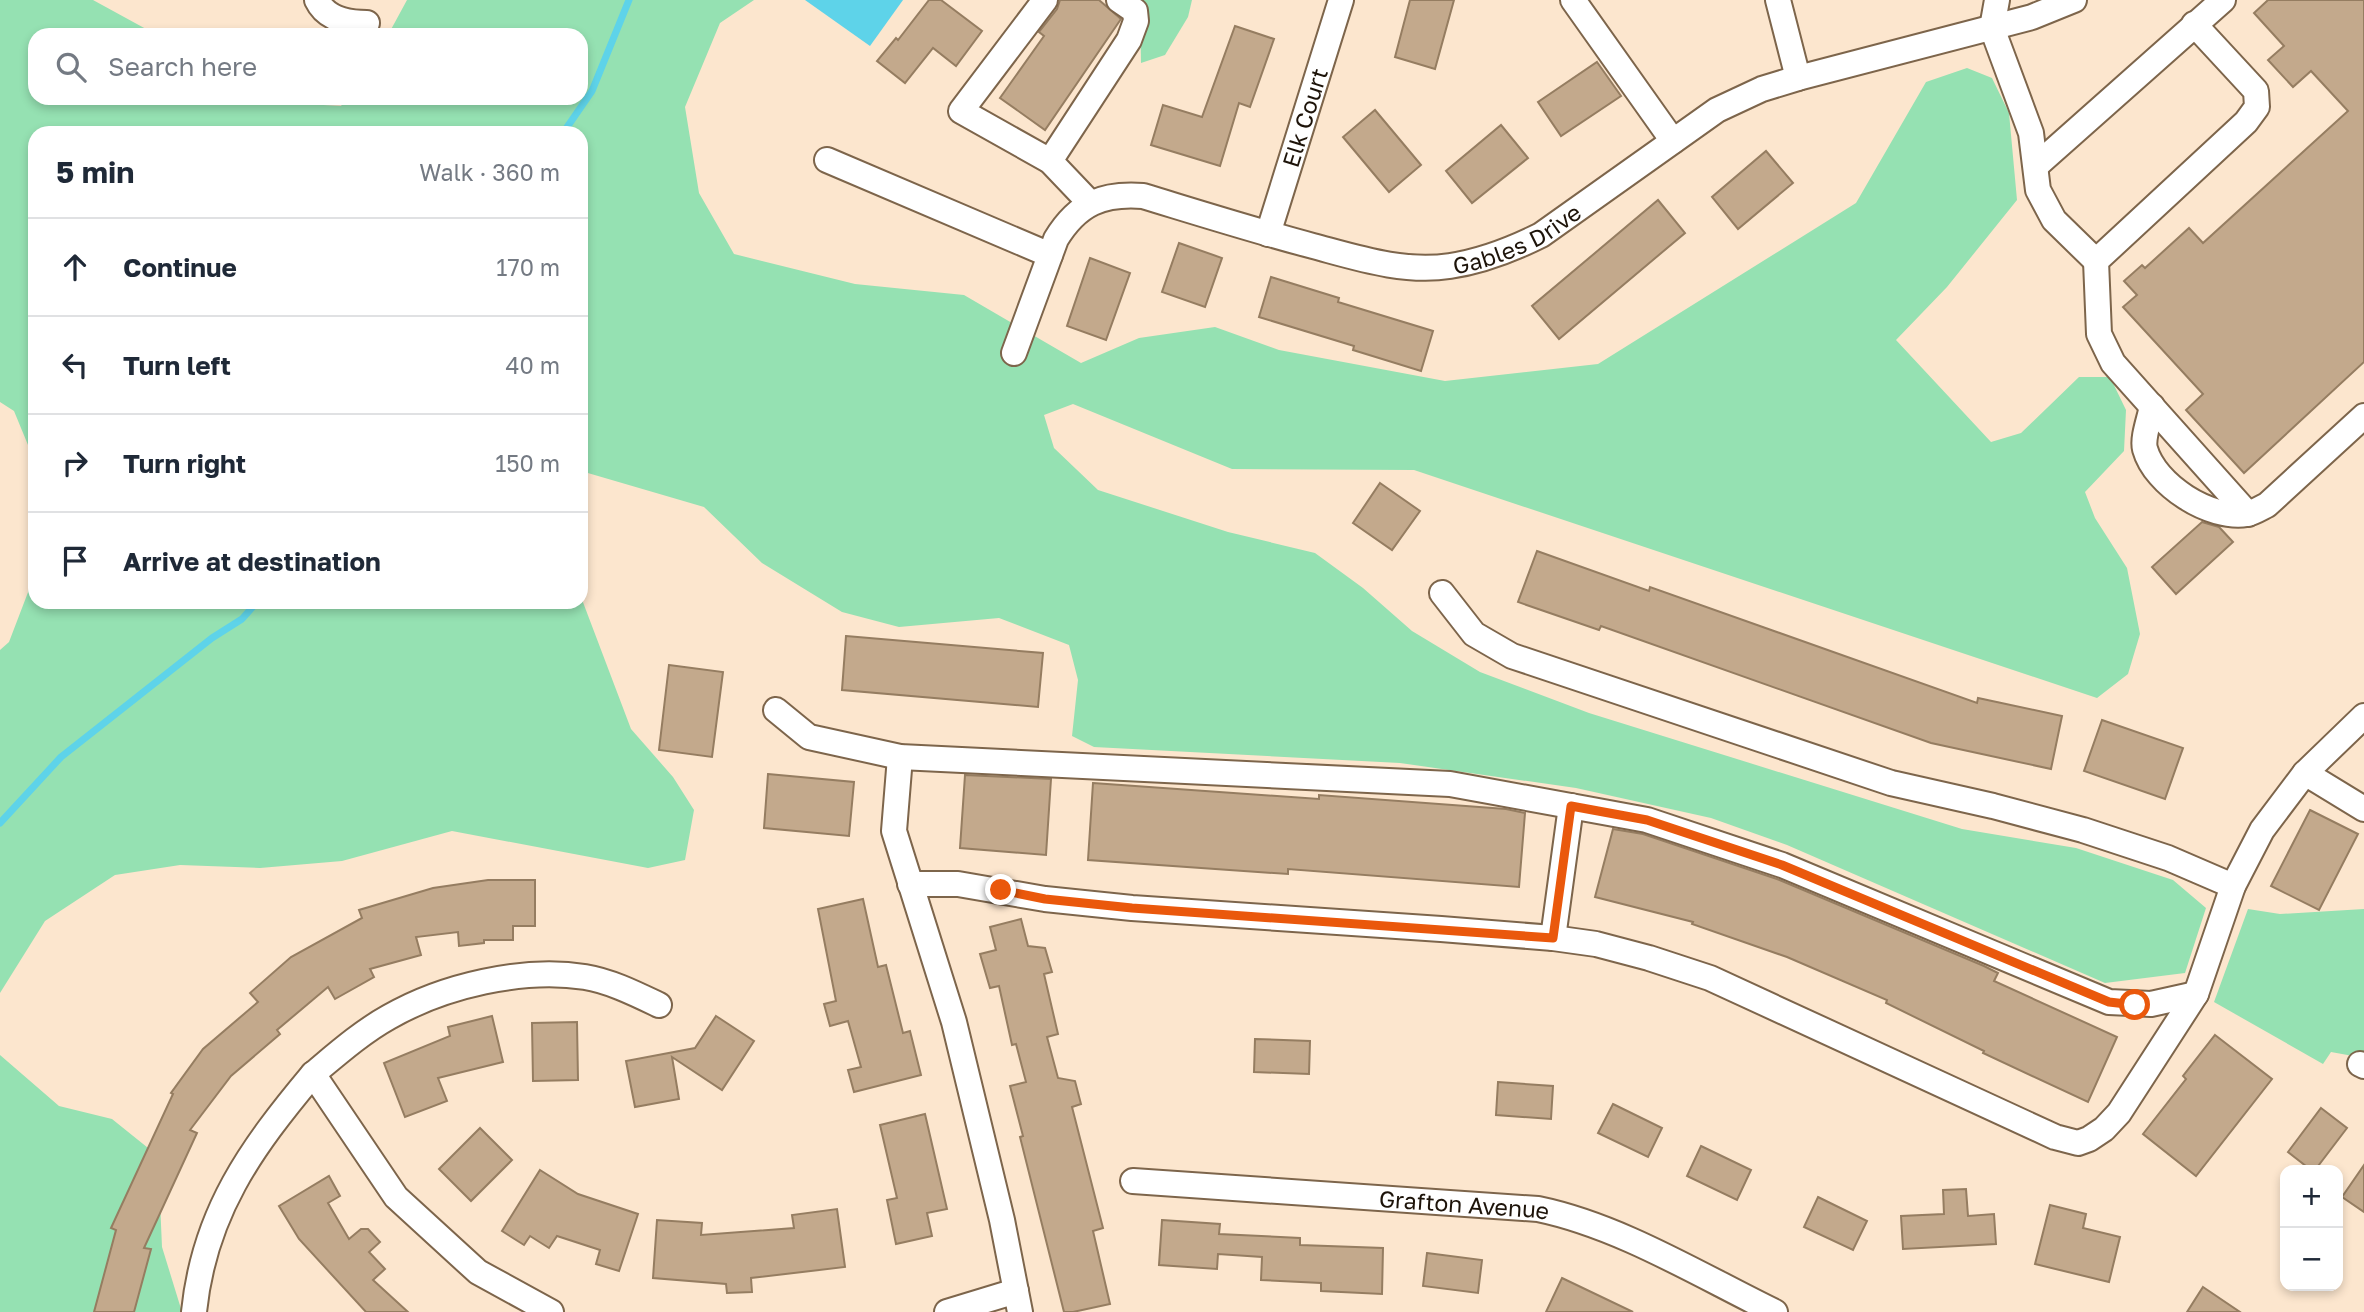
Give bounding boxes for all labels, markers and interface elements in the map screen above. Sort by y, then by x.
search box [28,28,588,105]
icon: search [52,48,90,86]
text: Search here [108,51,257,82]
street label: Elk Court [1276,65,1333,170]
text: 5 min [56,154,134,190]
text: Walk · 360 m [419,158,560,186]
street label: Gables Drive [1450,197,1586,279]
icon: ahead [56,248,94,286]
text: Continue [123,252,237,283]
text: 170 m [496,253,560,281]
icon: left [56,346,94,384]
text: Turn left [123,350,231,381]
text: 40 m [506,351,560,379]
icon: right [56,444,94,482]
text: Turn right [123,448,246,479]
text: 150 m [495,449,560,477]
icon: arrive [56,542,94,580]
text: Arrive at destination [123,546,381,577]
route end [985,874,1016,905]
route start [2119,989,2150,1020]
map controls [2280,1165,2343,1291]
button: + [2280,1165,2343,1228]
street label: Grafton Avenue [1378,1184,1552,1225]
button: − [2280,1228,2343,1291]

